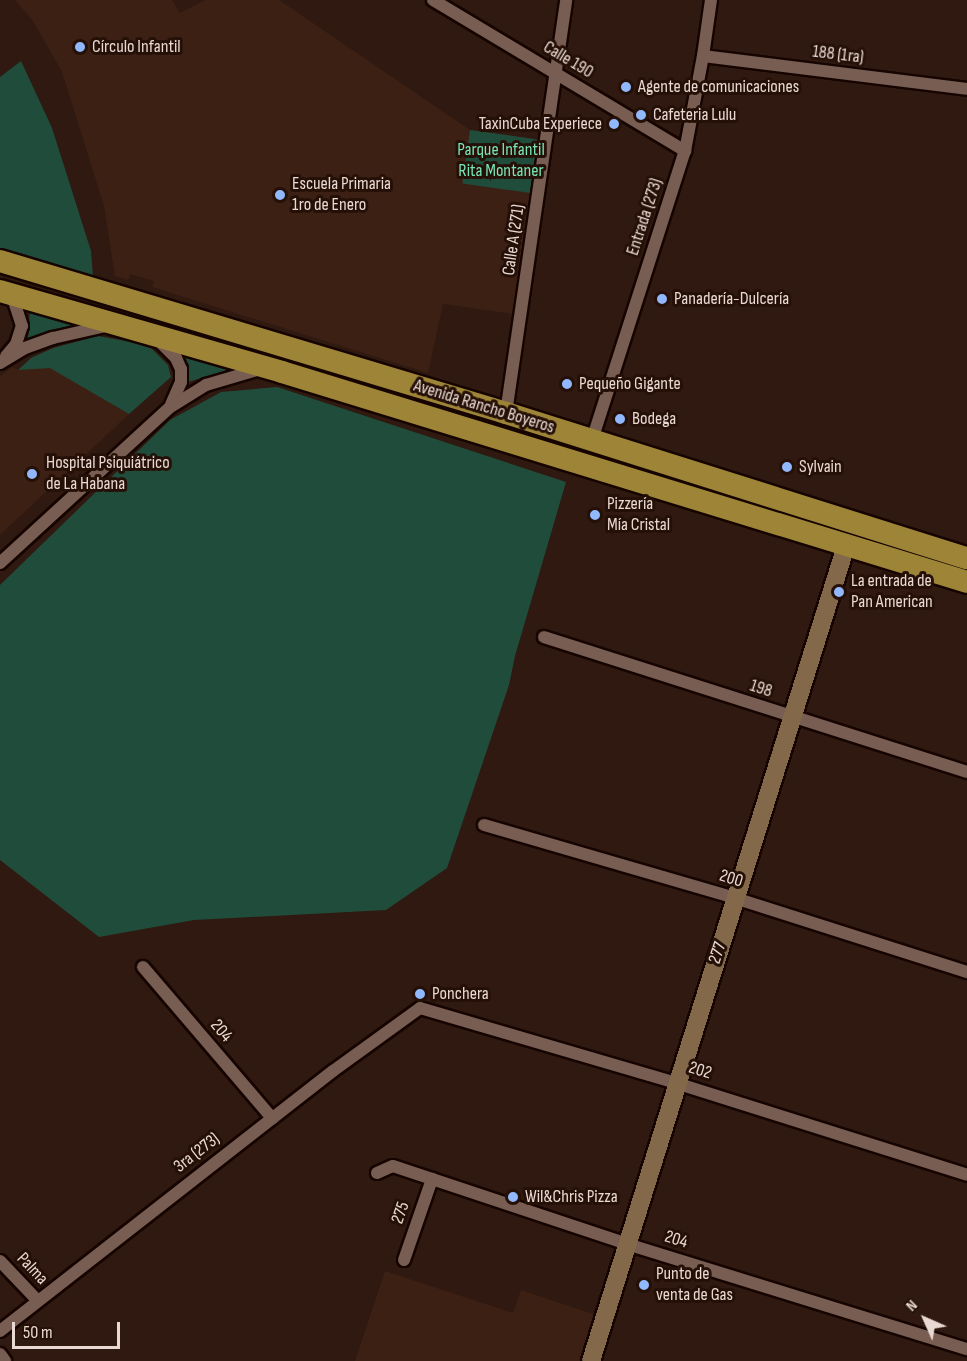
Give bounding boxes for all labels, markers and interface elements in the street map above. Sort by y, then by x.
place label: Círculo Infantil [92,36,181,58]
street label: Calle 190 [539,37,597,83]
marker: Círculo Infantil [73,40,87,54]
street label: 188 (1ra) [811,41,865,69]
place label: Agente de comunicaciones [638,76,799,98]
marker: Agente de comunicaciones [619,80,633,94]
place label: Cafeteria Lulu [653,104,736,126]
marker: Cafeteria Lulu [634,108,648,122]
place label: TaxinCuba Experiece [479,113,602,135]
marker: TaxinCuba Experiece [607,117,621,131]
park label: Parque Infantil Rita Montaner [457,140,545,182]
place label: Escuela Primaria 1ro de Enero [292,174,391,216]
street label: Entrada (273) [622,176,668,258]
marker: Escuela Primaria 1ro de Enero [273,188,287,202]
street label: Calle A (271) [498,203,530,277]
place label: Panadería-Dulcería [674,288,789,310]
marker: Panadería-Dulcería [655,292,669,306]
place label: Pequeño Gigante [579,373,681,395]
street label: Avenida Rancho Boyeros [411,375,557,439]
marker: Pequeño Gigante [560,377,574,391]
place label: Bodega [632,408,676,430]
marker: Bodega [613,412,627,426]
place label: Hospital Psiquiátrico de La Habana [46,453,170,496]
place label: Sylvain [799,456,842,478]
marker: Sylvain [780,460,794,474]
marker: Hospital Psiquiátrico de La Habana [23,465,41,483]
place label: Pizzería Mía Cristal [607,494,670,536]
marker: Pizzería Mía Cristal [588,508,602,522]
place label: La entrada de Pan American [851,571,933,614]
marker: La entrada de Pan American [832,585,846,599]
street label: 198 [747,675,775,703]
street label: 200 [717,865,745,893]
street label: 277 [704,939,732,967]
place label: Ponchera [432,983,489,1005]
marker: Ponchera [413,987,427,1001]
street label: 204 [205,1015,237,1047]
street label: 202 [686,1057,714,1085]
street label: 3ra (273) [170,1128,224,1178]
place label: Wil&Chris Pizza [525,1186,618,1208]
marker: Wil&Chris Pizza [506,1190,520,1204]
street label: 275 [387,1199,415,1227]
street label: 204 [662,1226,690,1254]
street label: Palma [12,1248,52,1290]
place label: Punto de venta de Gas [656,1264,733,1306]
marker: Punto de venta de Gas [637,1278,651,1292]
north arrow [895,1289,955,1349]
text: N [902,1296,922,1316]
scale bar [15,1310,123,1348]
text: 50 m [23,1322,53,1343]

